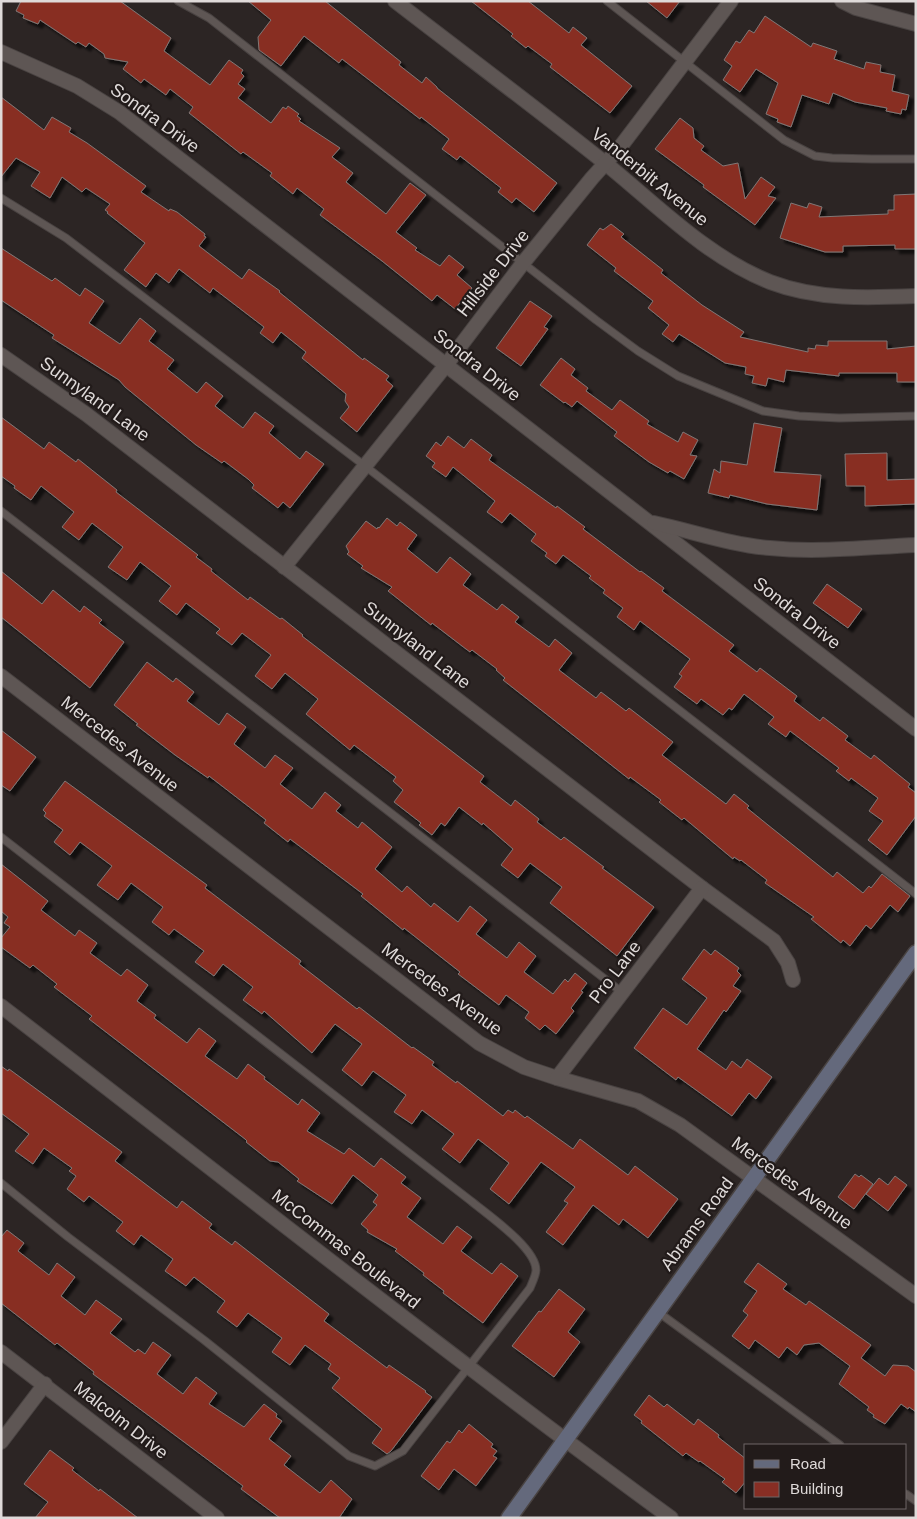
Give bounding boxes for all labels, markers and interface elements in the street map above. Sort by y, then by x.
street label: Sondra Drive [107,79,203,157]
street label: Vanderbilt Avenue [588,124,712,230]
street label: Hillside Drive [453,225,533,321]
street label: Sondra Drive [429,325,525,405]
street label: Sunnyland Lane [36,353,154,445]
street label: Sondra Drive [749,573,845,653]
street label: Sunnyland Lane [360,597,474,693]
street label: Mercedes Avenue [57,692,183,796]
street label: Pro Lane [585,937,645,1007]
street label: Mercedes Avenue [378,939,506,1039]
street label: Mercedes Avenue [728,1133,856,1233]
street label: Abrams Road [657,1174,737,1274]
street label: McCommas Boulevard [268,1185,424,1313]
street label: Malcolm Drive [70,1377,172,1463]
legend [744,1444,907,1509]
text: Road [790,1455,826,1472]
text: Building [790,1480,843,1497]

